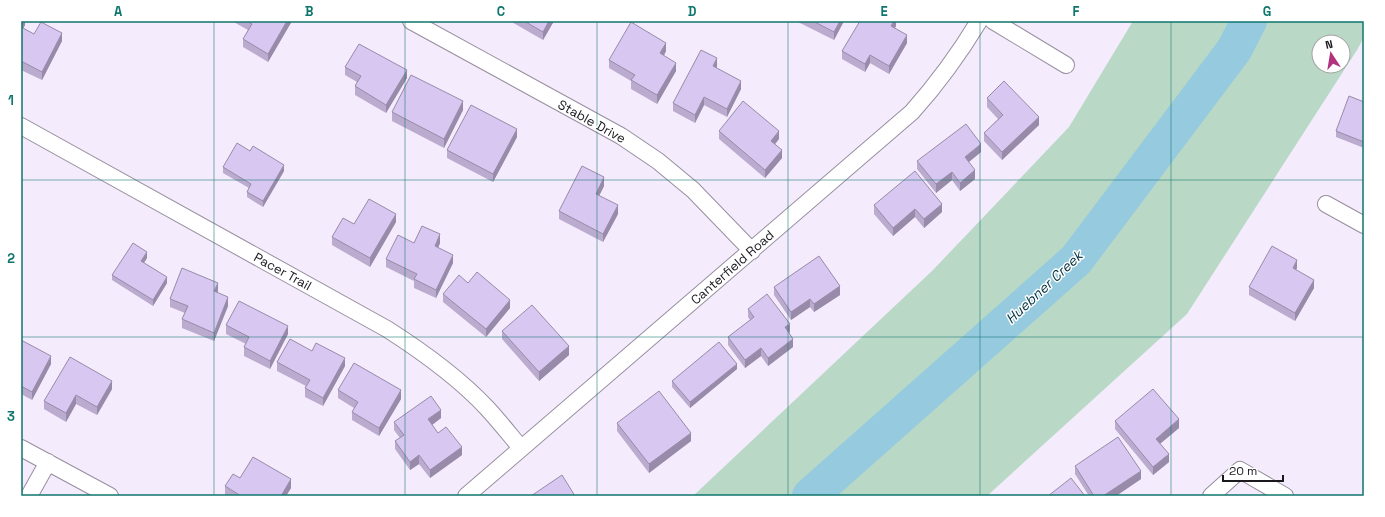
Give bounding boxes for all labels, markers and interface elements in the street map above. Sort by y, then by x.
text: A [114,3,123,20]
text: B [305,3,314,20]
text: C [497,3,505,20]
text: D [688,3,697,20]
text: E [880,3,888,20]
text: F [1073,3,1080,20]
text: G [1263,3,1271,20]
north arrow [1311,34,1351,74]
text: N [1324,37,1334,52]
text: 1 [8,92,14,109]
street label: Stable Drive [555,96,629,147]
street label: Canterfield Road [687,226,778,308]
water label: Huebner Creek [1002,246,1087,327]
street label: Pacer Trail [251,249,315,294]
text: 2 [7,250,15,267]
text: 3 [7,408,15,425]
scale bar [1223,457,1283,483]
text: 20 m [1229,463,1257,479]

